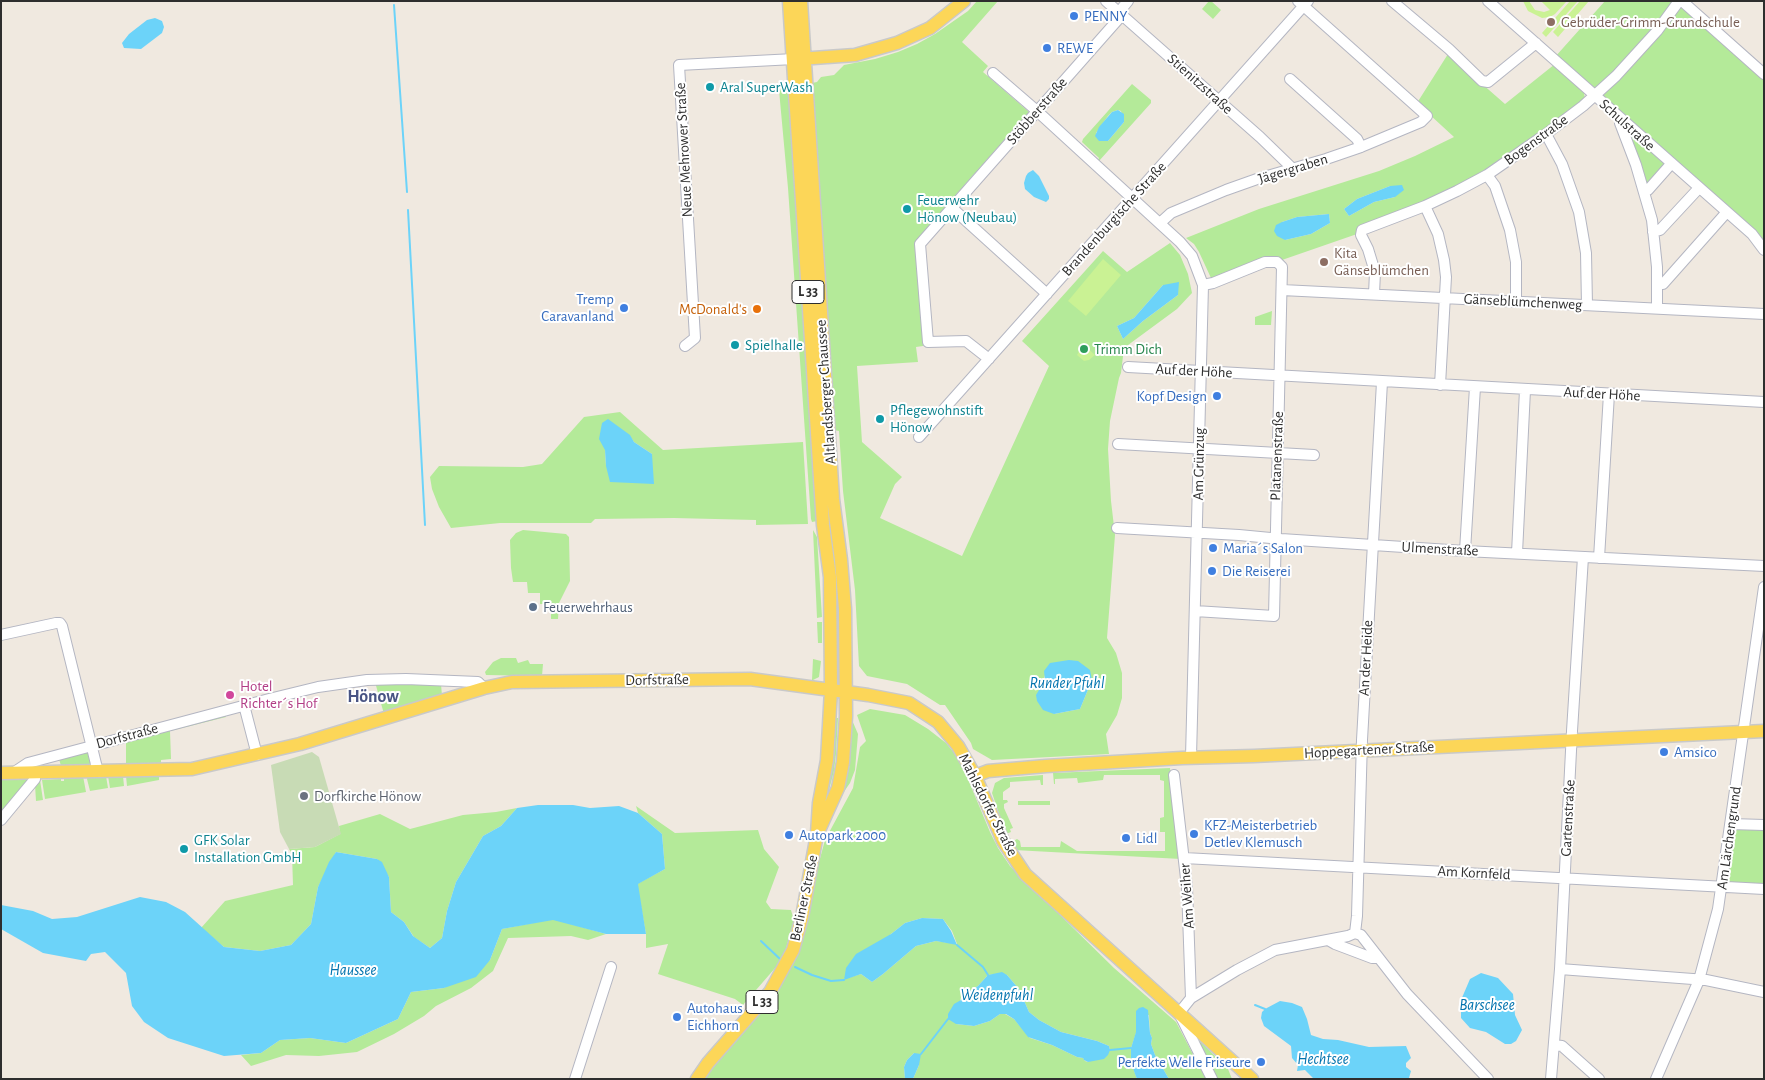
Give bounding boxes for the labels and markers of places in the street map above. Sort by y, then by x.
place label: PENNY [1084,7,1127,25]
marker: PENNY [1068,10,1080,22]
place label: Gebrüder-Grimm-Grundschule [1561,13,1740,31]
marker: Gebrüder-Grimm-Grundschule [1545,16,1557,28]
place label: REWE [1057,39,1093,57]
marker: REWE [1041,42,1053,54]
place label: Aral SuperWash [720,78,813,96]
marker: Aral SuperWash [704,81,716,93]
place label: Feuerwehr Hönow (Neubau) [917,191,1017,226]
marker: Feuerwehr Hönow (Neubau) [901,203,913,215]
place label: Kita Gänseblümchen [1334,244,1429,279]
marker: Kita Gänseblümchen [1318,256,1330,268]
place label: Tremp Caravanland [541,290,614,325]
place label: McDonald's [679,300,747,318]
marker: Tremp Caravanland [618,302,630,314]
marker: McDonald's [751,303,763,315]
place label: Spielhalle [745,336,803,354]
marker: Spielhalle [729,339,741,351]
place label: Trimm Dich [1094,340,1162,358]
marker: Trimm Dich [1078,343,1090,355]
place label: Kopf Design [1137,387,1207,405]
marker: Kopf Design [1211,390,1223,402]
place label: Pflegewohnstift Hönow [890,401,983,436]
marker: Pflegewohnstift Hönow [874,413,886,425]
place label: Maria´s Salon [1223,539,1303,557]
marker: Maria´s Salon [1207,542,1219,554]
place label: Die Reiserei [1222,562,1291,580]
marker: Die Reiserei [1206,565,1218,577]
place label: Feuerwehrhaus [543,598,633,616]
marker: Feuerwehrhaus [527,601,539,613]
place label: Hotel Richter´s Hof [240,677,317,712]
marker: Hotel Richter´s Hof [224,689,236,701]
place label: Amsico [1674,743,1717,761]
marker: Amsico [1658,746,1670,758]
place label: Dorfkirche Hönow [314,787,421,805]
marker: Dorfkirche Hönow [298,790,310,802]
place label: KFZ-Meisterbetrieb Detlev Klemusch [1204,816,1317,851]
place label: Autopark 2000 [799,826,886,844]
marker: KFZ-Meisterbetrieb Detlev Klemusch [1188,828,1200,840]
marker: Autopark 2000 [783,829,795,841]
place label: Lidl [1136,829,1157,847]
place label: GFK Solar Installation GmbH [194,831,301,866]
marker: Lidl [1120,832,1132,844]
marker: GFK Solar Installation GmbH [178,843,190,855]
place label: Autohaus Eichhorn [687,999,743,1034]
marker: Autohaus Eichhorn [671,1011,683,1023]
place label: Perfekte Welle Friseure [1117,1053,1251,1071]
marker: Perfekte Welle Friseure [1255,1056,1267,1068]

